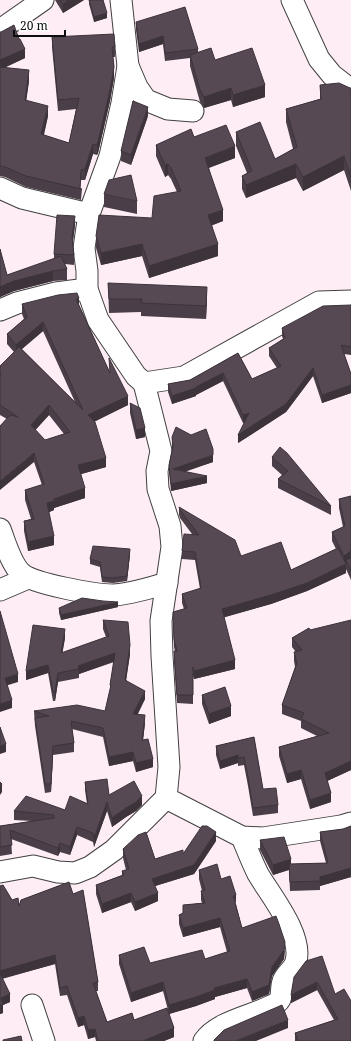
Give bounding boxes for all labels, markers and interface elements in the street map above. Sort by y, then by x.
scale bar [14,12,65,38]
text: 20 m [20,17,48,34]

